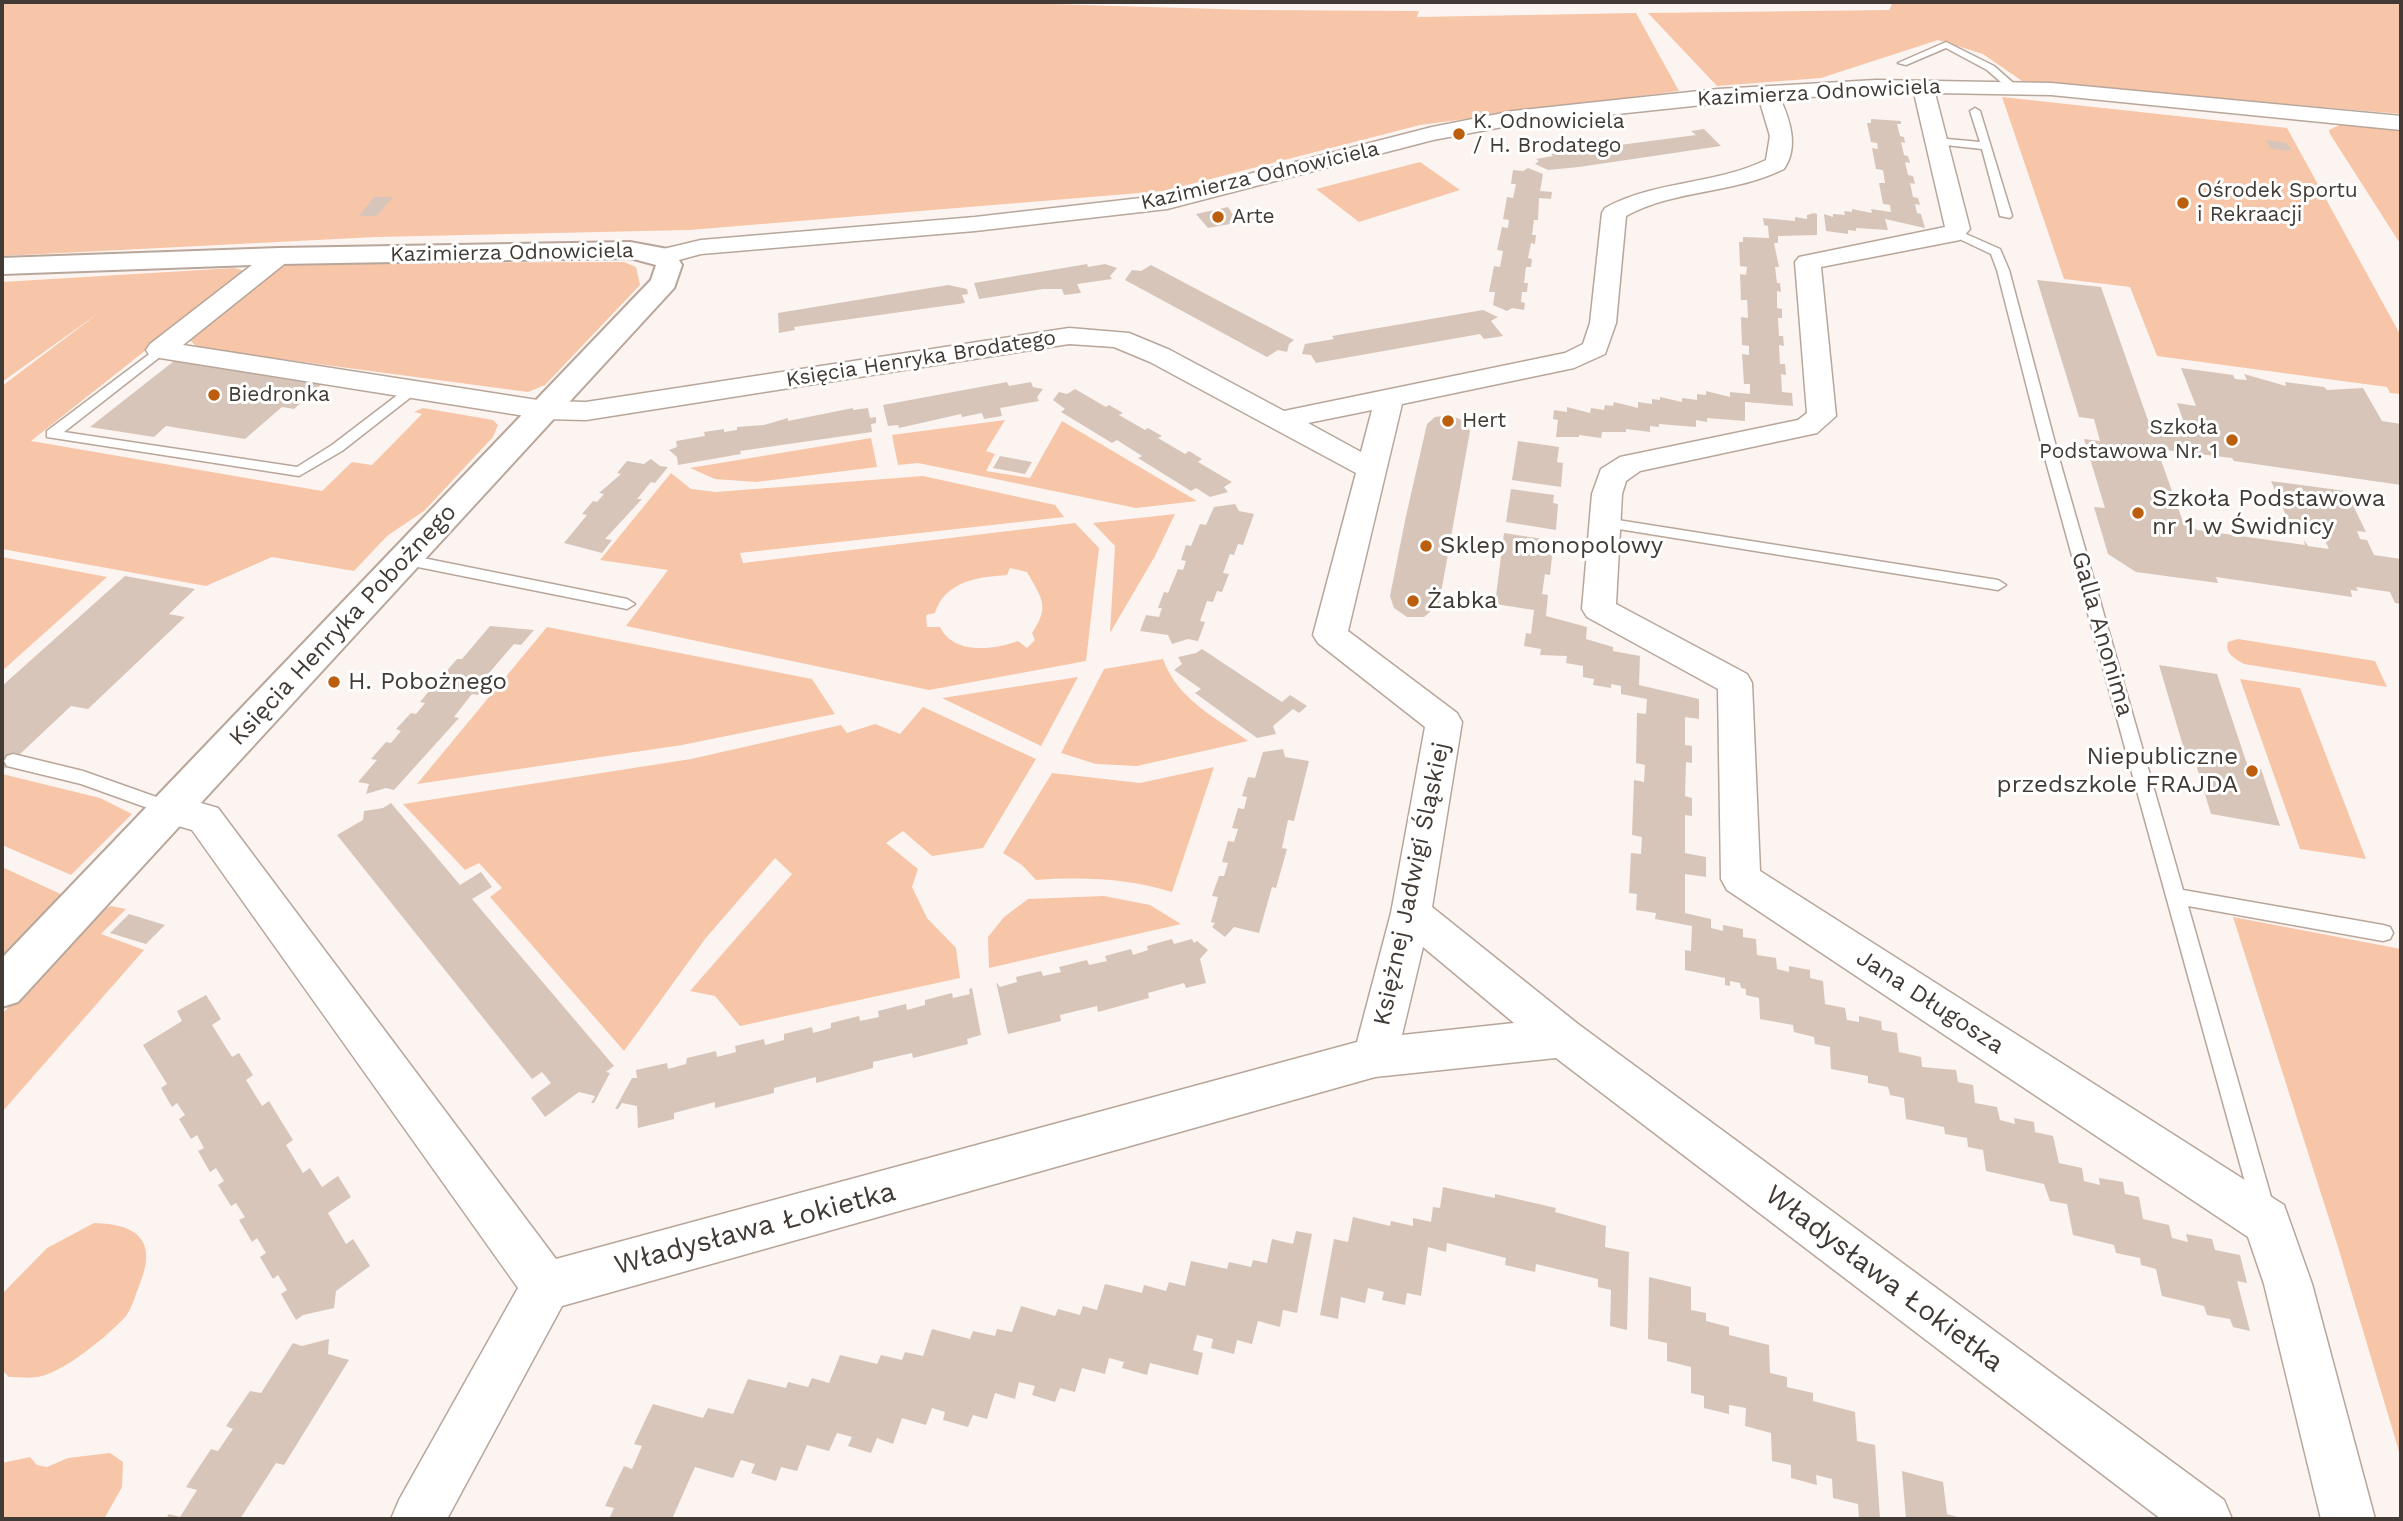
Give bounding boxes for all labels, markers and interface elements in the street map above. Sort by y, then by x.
street label: Kazimierza Odnowiciela [1697,74,1941,112]
place label: K. Odnowiciela / H. Brodatego [1473,109,1625,159]
marker: K. Odnowiciela / H. Brodatego [1451,126,1467,142]
street label: Kazimierza Odnowiciela [1138,136,1382,216]
place label: Ośrodek Sportu i Rekraacji [2197,178,2358,228]
marker: Ośrodek Sportu i Rekraacji [2175,195,2191,211]
place label: Arte [1232,204,1275,230]
marker: Arte [1210,209,1226,225]
street label: Kazimierza Odnowiciela [390,238,634,268]
street label: Księcia Henryka Brodatego [784,325,1058,393]
place label: Biedronka [228,382,330,408]
marker: Biedronka [206,387,222,403]
place label: Hert [1462,408,1506,434]
marker: Hert [1440,413,1456,429]
place label: Szkoła Podstawowa Nr. 1 [2039,415,2218,465]
marker: Szkoła Podstawowa Nr. 1 [2224,432,2240,448]
place label: Szkoła Podstawowa nr 1 w Świdnicy [2152,485,2385,541]
street label: Księcia Henryka Pobożnego [223,498,463,752]
marker: Szkoła Podstawowa nr 1 w Świdnicy [2130,505,2146,521]
place label: Sklep monopolowy [1440,532,1663,560]
marker: Sklep monopolowy [1418,538,1434,554]
street label: Galla Anonima [2065,548,2139,720]
place label: Żabka [1427,587,1498,615]
marker: Żabka [1405,593,1421,609]
place label: H. Pobożnego [348,668,507,696]
marker: H. Pobożnego [326,674,342,690]
street label: Księżnej Jadwigi Śląskiej [1368,740,1456,1028]
place label: Niepubliczne przedszkole FRAJDA [1997,743,2238,799]
marker: Niepubliczne przedszkole FRAJDA [2244,763,2260,779]
street label: Jana Długosza [1851,943,2009,1061]
street label: Władysława Łokietka [611,1175,899,1283]
street label: Władysława Łokietka [1758,1178,2010,1380]

